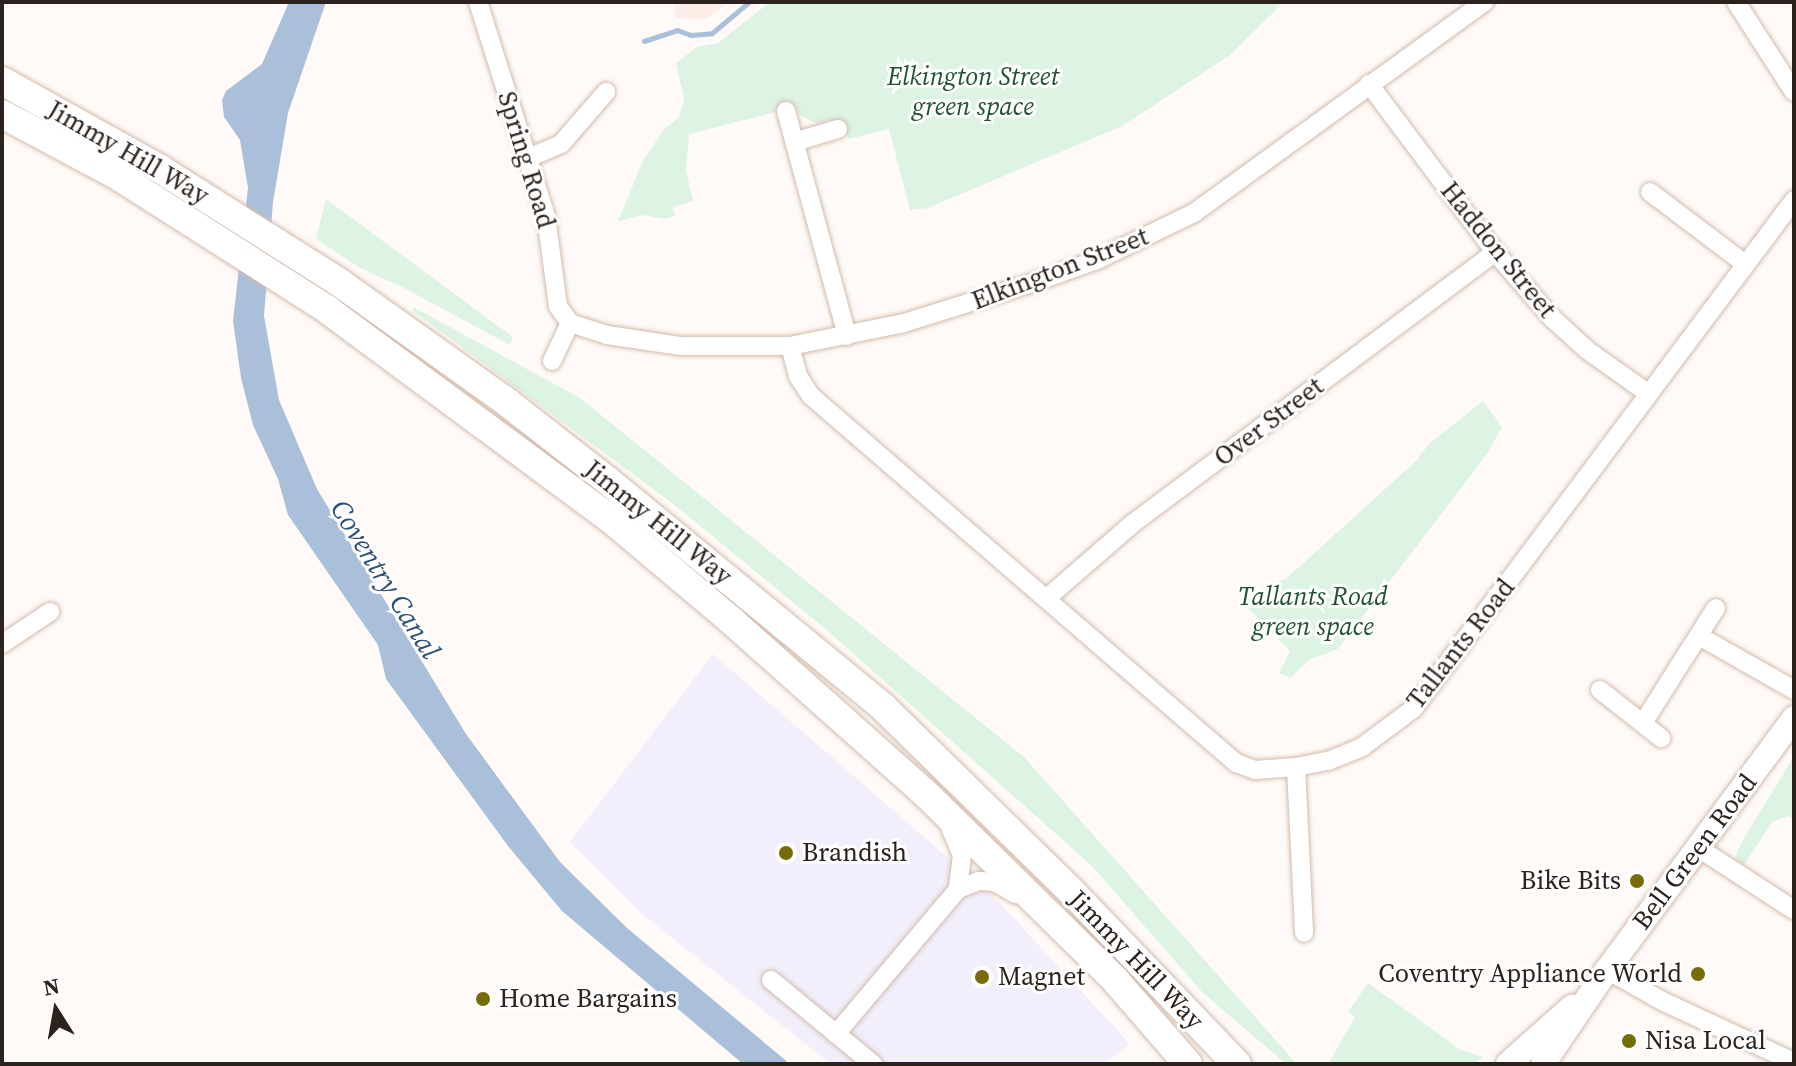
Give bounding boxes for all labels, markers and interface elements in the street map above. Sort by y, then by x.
park label: Elkington Street green space [887,61,1059,122]
street label: Spring Road [490,88,562,232]
street label: Jimmy Hill Way [41,94,215,212]
street label: Haddon Street [1434,176,1562,324]
street label: Elkington Street [967,221,1153,317]
street label: Over Street [1208,371,1330,473]
street label: Jimmy Hill Way [577,454,739,592]
water label: Coventry Canal [324,493,448,665]
street label: Tallants Road [1401,573,1521,715]
park label: Tallants Road green space [1238,581,1388,642]
street label: Bell Green Road [1626,768,1764,936]
place label: Brandish [802,837,907,869]
marker: Brandish [777,844,795,862]
place label: Bike Bits [1520,865,1621,897]
marker: Bike Bits [1628,872,1646,890]
street label: Jimmy Hill Way [1062,884,1210,1036]
place label: Coventry Appliance World [1377,958,1682,990]
place label: Magnet [998,961,1085,993]
marker: Coventry Appliance World [1689,965,1707,983]
marker: Magnet [973,968,991,986]
north arrow [16,970,96,1050]
text: N [41,970,62,1003]
place label: Home Bargains [499,983,677,1015]
marker: Home Bargains [474,990,492,1008]
place label: Nisa Local [1645,1025,1766,1057]
marker: Nisa Local [1620,1032,1638,1050]

